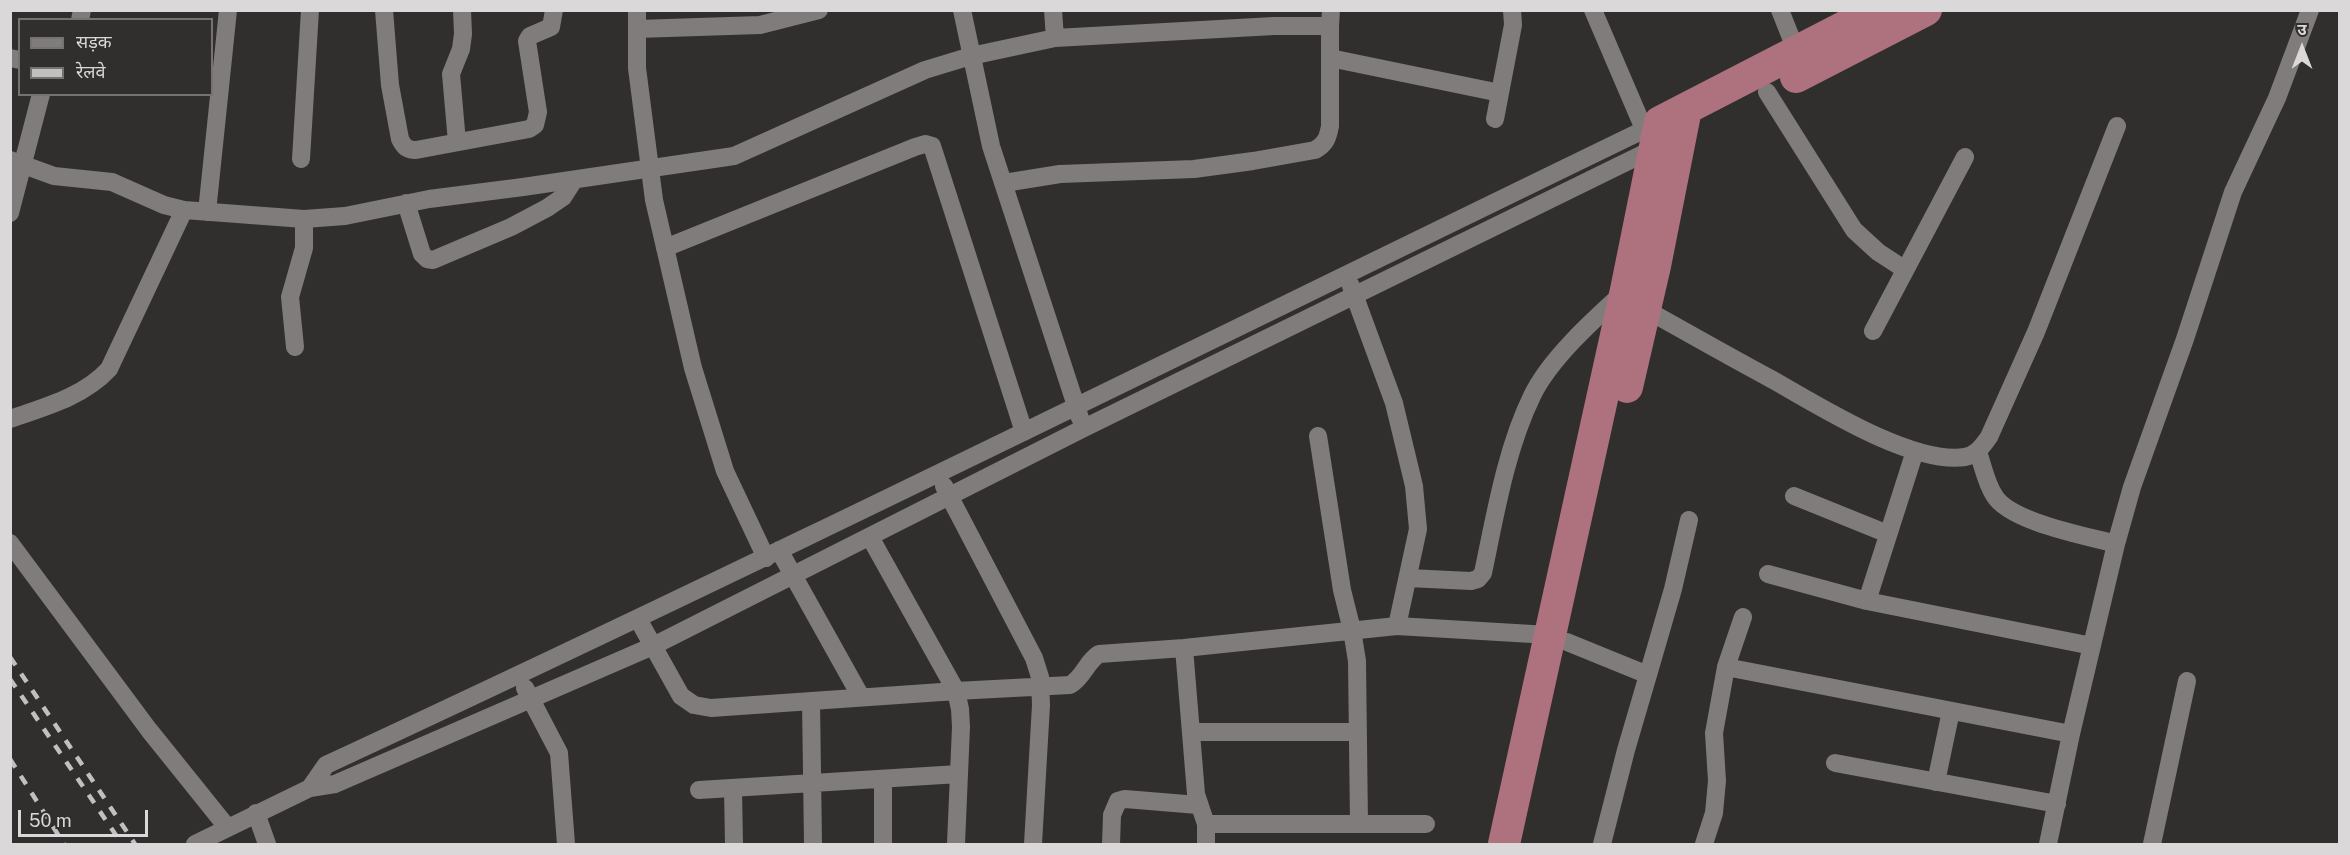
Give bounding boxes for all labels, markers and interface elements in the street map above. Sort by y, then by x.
legend [18,18,213,96]
north arrow [2272,18,2332,78]
text: उ [2297,20,2307,39]
text: सड़क [76,31,112,52]
text: रेलवे [76,61,106,82]
scale bar [21,798,152,836]
text: 50 m [29,810,72,831]

